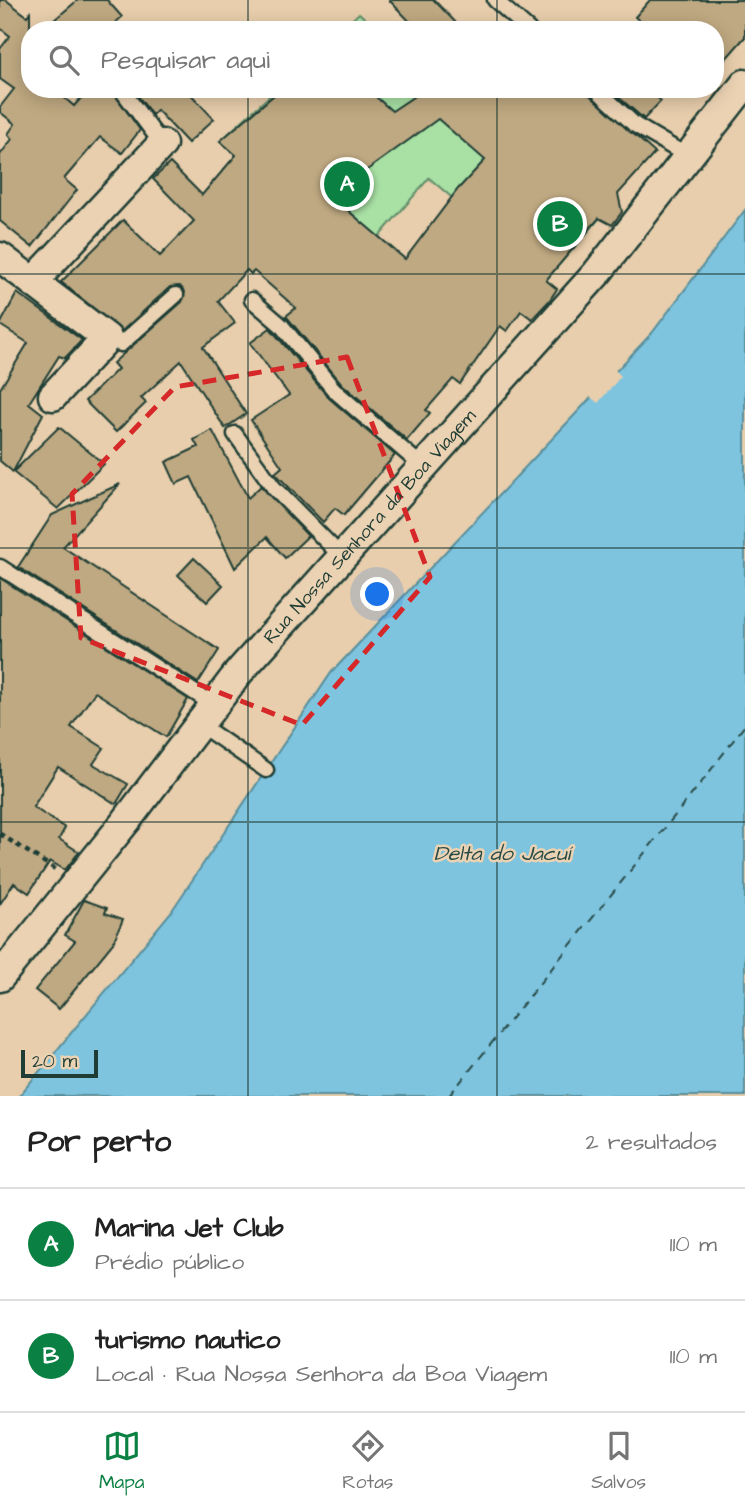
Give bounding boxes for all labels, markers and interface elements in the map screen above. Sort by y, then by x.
search box [21,21,724,98]
icon: search [45,41,83,79]
text: Pesquisar aqui [101,42,270,78]
pin: A [324,158,370,210]
pin: B [537,198,583,250]
street label: Rua Nossa Senhora da Boa Viagem [257,403,482,650]
your location [360,577,394,611]
water label: Delta do Jacuí [434,839,574,868]
scale bar [21,1047,98,1079]
text: 20 m [32,1048,77,1075]
text: Por perto [28,1121,171,1163]
text: 2 resultados [585,1126,717,1158]
text: Marina Jet Club [95,1210,284,1246]
text: A [44,1228,58,1260]
text: 110 m [669,1228,717,1260]
text: Prédio público [95,1246,244,1278]
text: turismo nautico [95,1322,280,1358]
text: B [43,1340,59,1372]
text: 110 m [669,1340,717,1372]
text: Local · Rua Nossa Senhora da Boa Viagem [95,1358,547,1390]
tab: Mapa [99,1427,145,1496]
tab: Rotas [342,1427,393,1496]
tab: Salvos [591,1427,646,1496]

